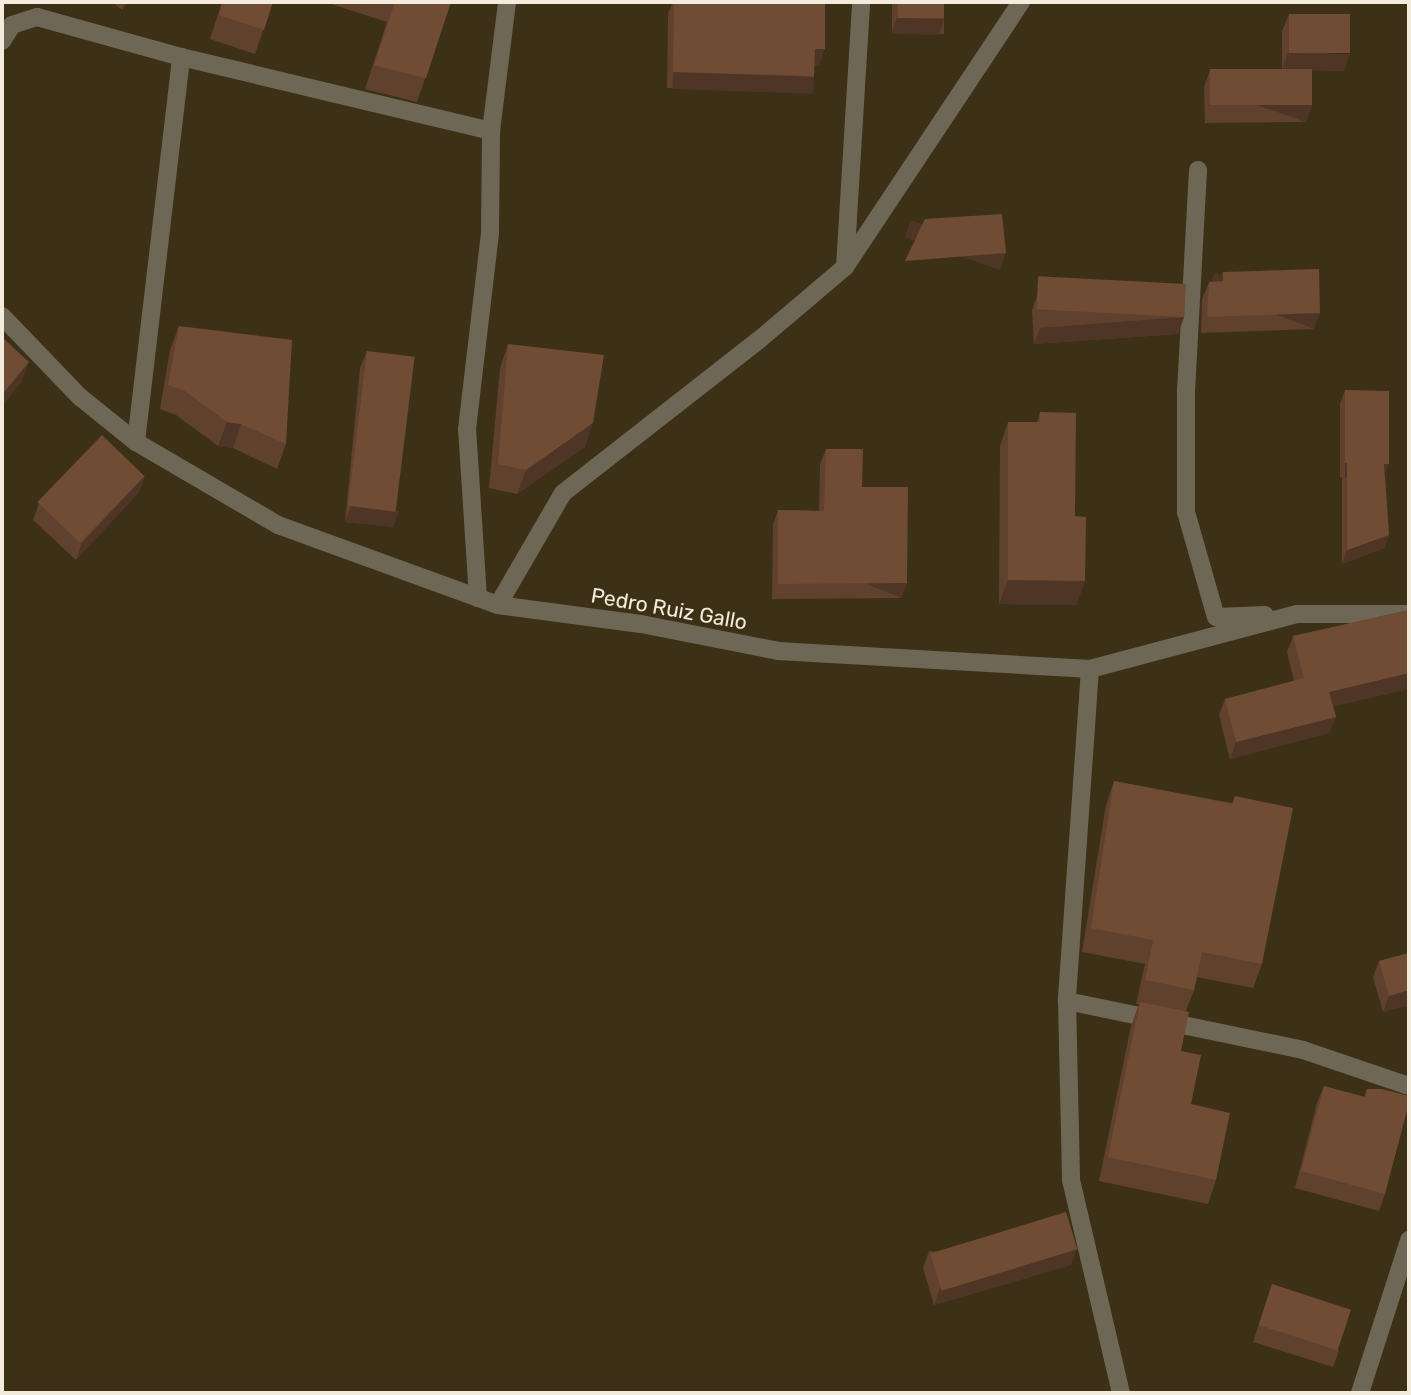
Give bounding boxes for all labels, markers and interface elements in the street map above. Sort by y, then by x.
street label: Pedro Ruiz Gallo [589,583,749,635]

